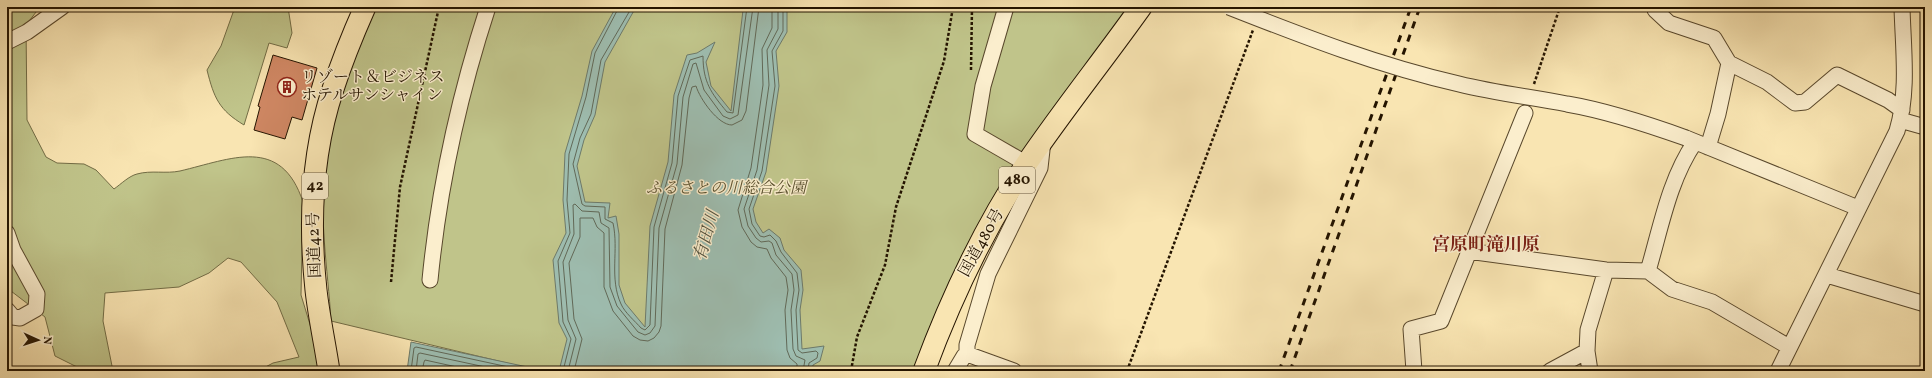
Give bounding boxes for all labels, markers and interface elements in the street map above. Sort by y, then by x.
place label: リゾート＆ビジネス ホテルサンシャイン [301,67,445,107]
building icon: リゾート＆ビジネス ホテルサンシャイン [276,76,298,98]
road number: 480 [999,167,1035,193]
road number: 42 [302,173,328,199]
park label: ふるさとの川総合公園 [646,178,809,200]
street label: 国道480号 [954,205,1010,281]
water label: 有田川 [689,206,726,264]
street label: 国道42号 [303,212,327,278]
district label: 宮原町滝川原 [1432,233,1540,258]
north arrow [18,320,58,360]
text: N [39,336,54,345]

